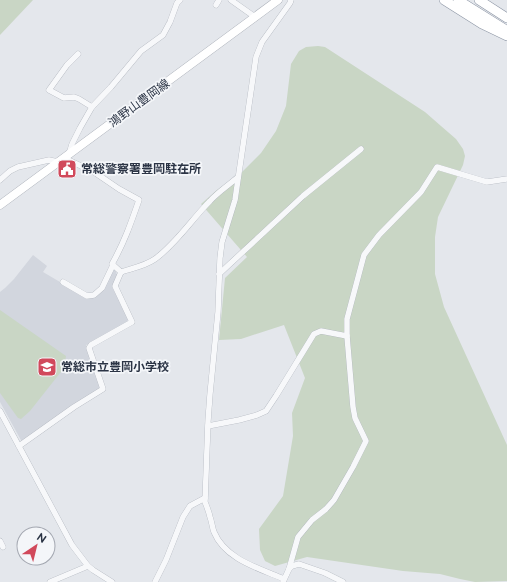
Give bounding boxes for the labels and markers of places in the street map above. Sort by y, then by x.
public building icon: 常総警察署豊岡駐在所 [56,158,78,180]
place label: 常総警察署豊岡駐在所 [81,162,201,176]
school or university icon: 常総市立豊岡小学校 [36,356,58,378]
place label: 常総市立豊岡小学校 [61,360,169,374]

